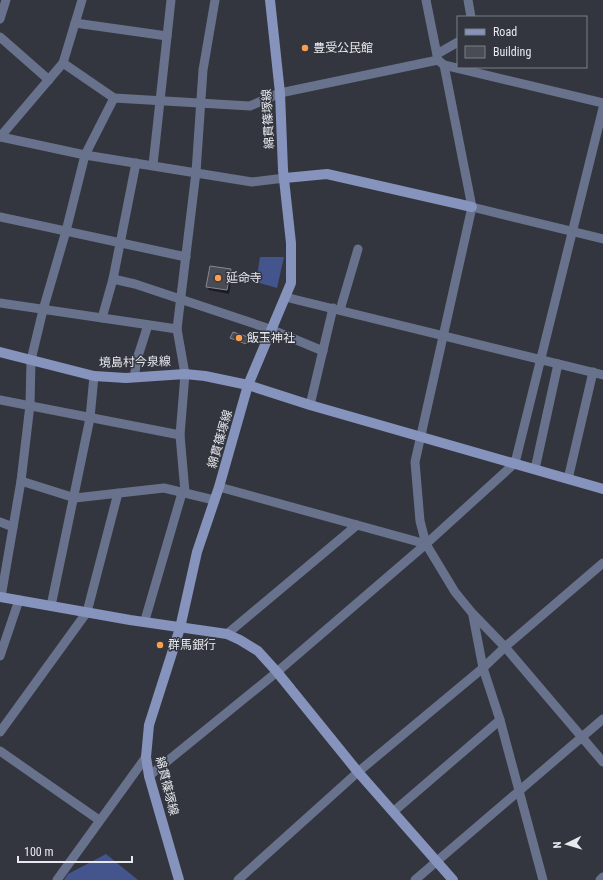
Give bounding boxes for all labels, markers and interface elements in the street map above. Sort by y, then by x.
legend [457,16,587,68]
text: Road [493,25,517,39]
place label: 豊受公民館 [313,41,373,55]
marker: 豊受公民館 [300,43,310,53]
text: Building [493,45,531,59]
street label: 綿貫篠塚線 [259,89,277,149]
place label: 延命寺 [226,271,262,285]
marker: 延命寺 [213,273,223,283]
place label: 飯玉神社 [247,331,295,345]
marker: 飯玉神社 [234,333,244,343]
street label: 境島村今泉線 [99,354,171,370]
street label: 綿貫篠塚線 [205,408,235,470]
place label: 群馬銀行 [168,638,216,652]
marker: 群馬銀行 [155,640,165,650]
street label: 綿貫篠塚線 [153,755,181,817]
north arrow [547,824,587,864]
scale bar [18,838,132,864]
text: N [551,841,564,849]
text: 100 m [24,845,54,859]

